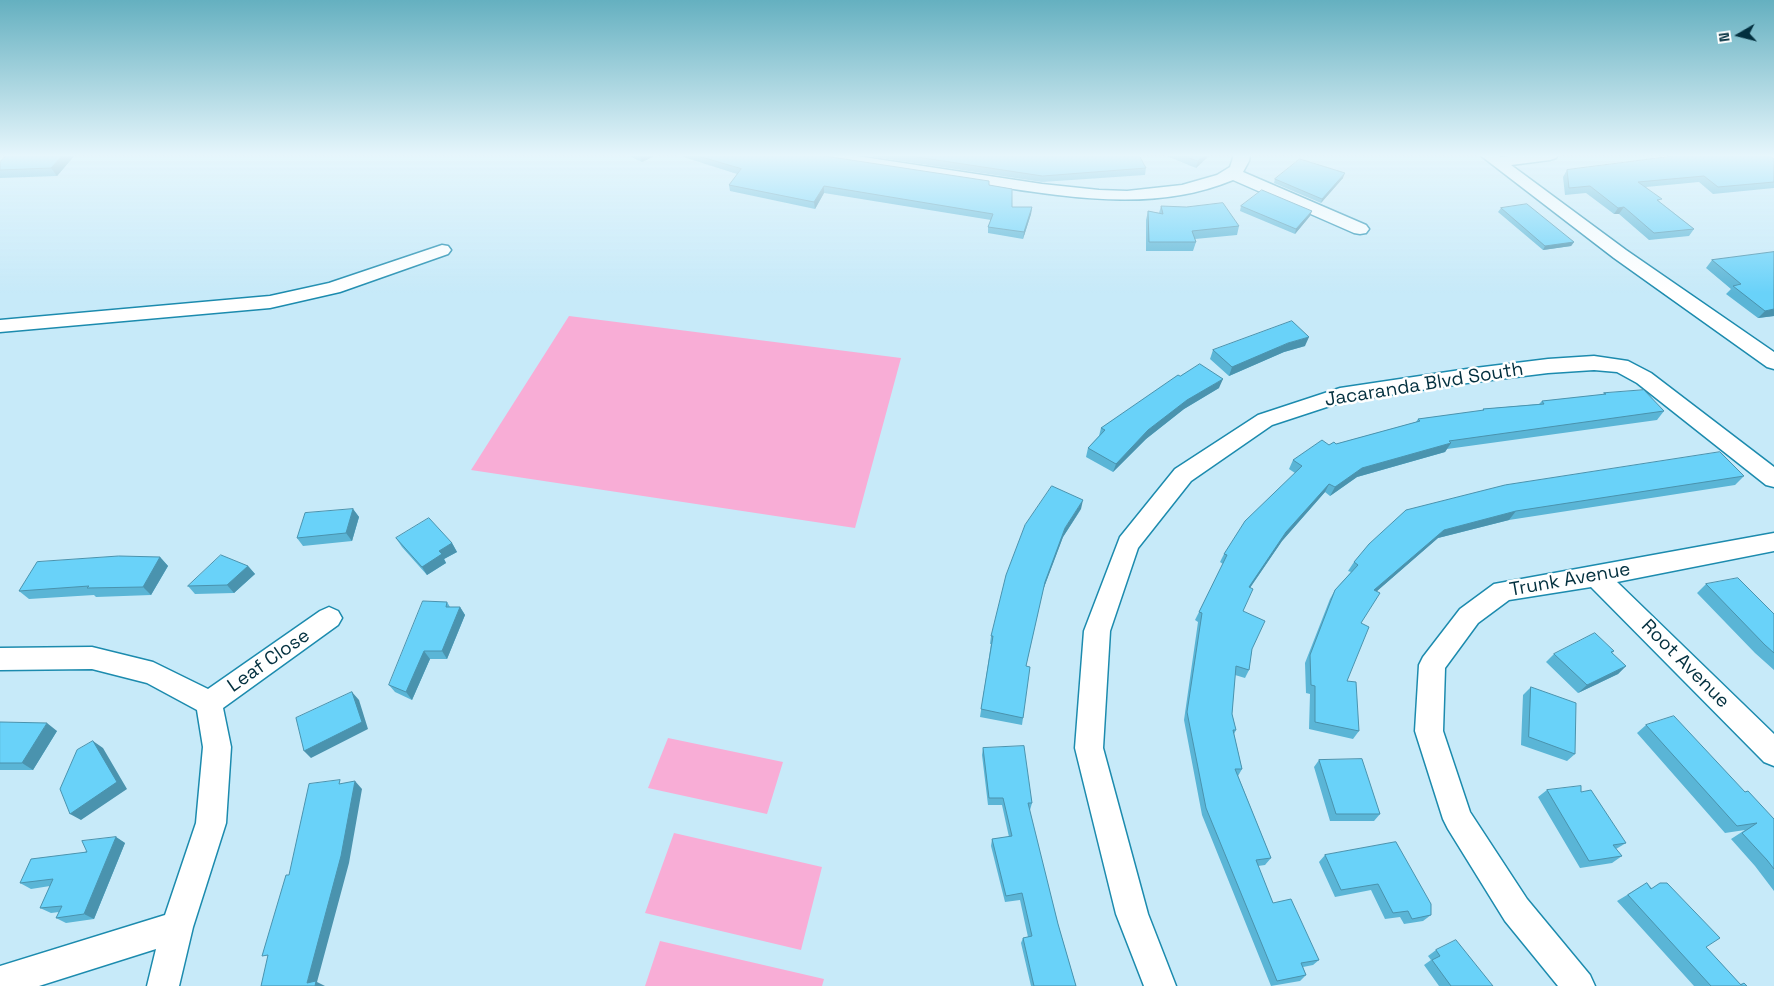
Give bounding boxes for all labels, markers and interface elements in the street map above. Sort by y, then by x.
north arrow [1714,10,1764,60]
text: N [1715,31,1734,43]
street label: Jacaranda Blvd South [1323,358,1525,412]
street label: Trunk Avenue [1508,558,1632,602]
street label: Root Avenue [1636,615,1734,713]
street label: Leaf Close [224,624,314,698]

